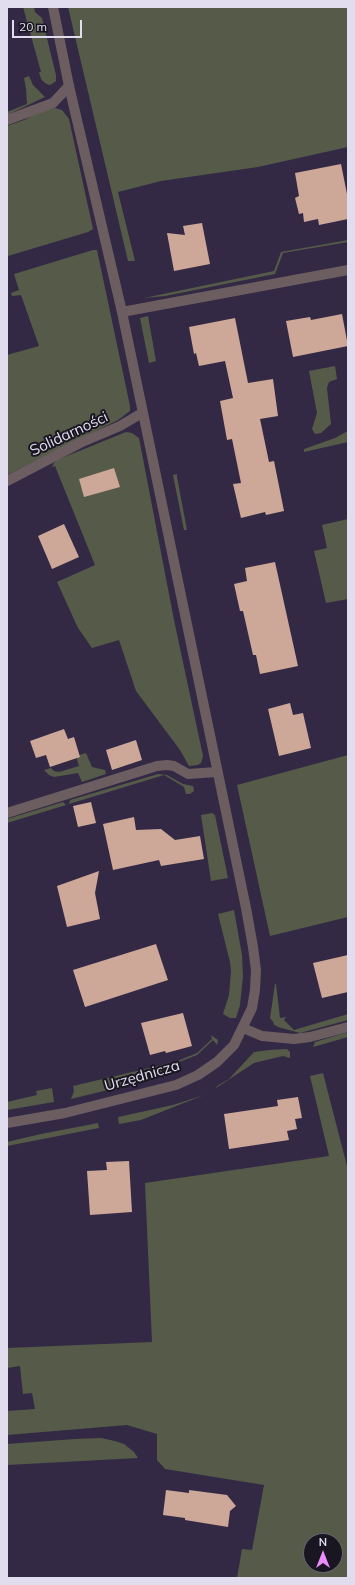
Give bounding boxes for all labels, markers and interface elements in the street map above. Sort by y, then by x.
scale bar [14,12,84,38]
text: 20 m [19,19,47,34]
street label: Solidarności [27,408,111,460]
street label: Urzędnicza [102,1057,182,1095]
north arrow [303,1533,343,1573]
text: N [319,1535,327,1549]

